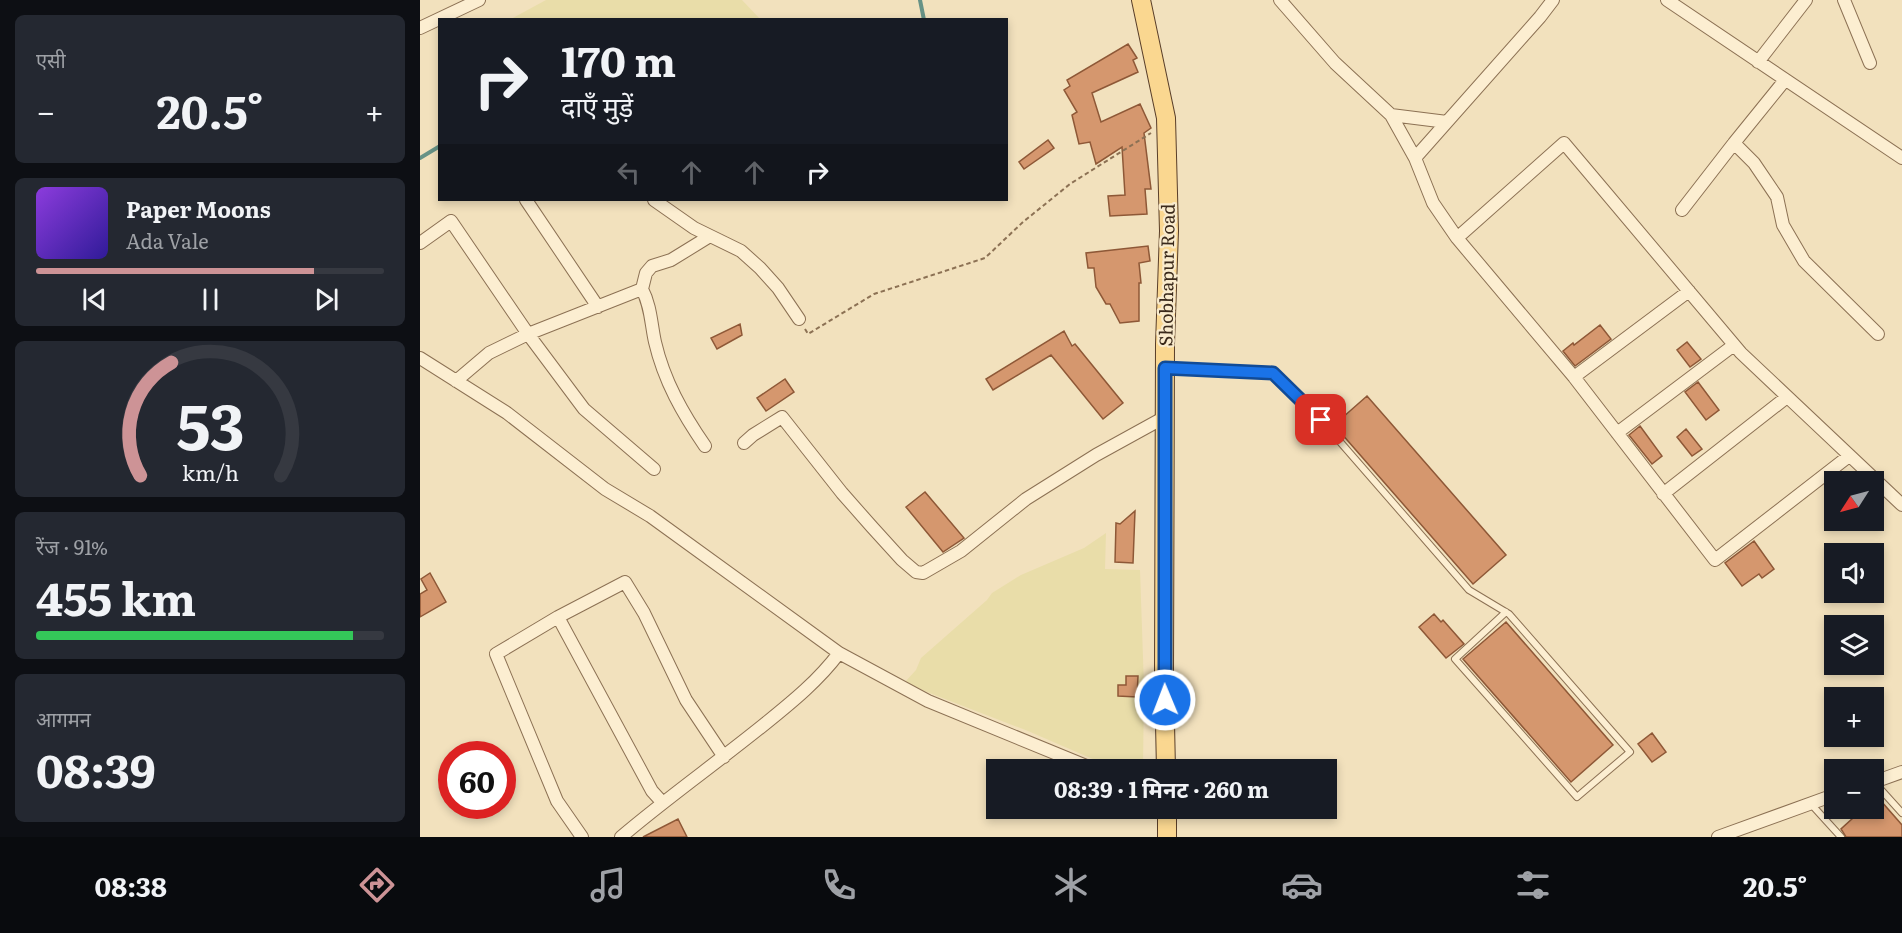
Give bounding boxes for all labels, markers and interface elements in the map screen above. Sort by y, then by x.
text: 170 m [561,28,676,90]
icon: right [462,42,540,120]
text: एसी [36,44,66,74]
text: 20.5° [156,76,264,143]
text: − [36,85,55,134]
text: + [365,85,384,134]
text: दाएँ मुड़ें [561,85,633,125]
icon: left [612,156,645,189]
icon: ahead [675,156,708,189]
icon: ahead [738,156,771,189]
icon: right [801,156,834,189]
text: Paper Moons [126,192,271,225]
street label: Shobhapur Road [1151,203,1181,347]
text: Ada Vale [126,225,209,255]
icon: previous [78,283,111,316]
icon: pause [194,283,227,316]
icon: next [310,283,343,316]
text: 53 [176,377,244,469]
pin [1295,394,1346,445]
icon: arrive [1304,403,1337,436]
text: km/h [181,456,239,488]
north arrow [1824,471,1884,531]
map controls [1824,471,1884,819]
text: रेंज · 91% [36,531,108,561]
button: sound [1824,543,1884,603]
text: 455 km [36,563,196,630]
button: layers [1824,615,1884,675]
position arrow [1133,668,1197,732]
button: + [1824,687,1884,747]
text: आगमन [36,703,91,733]
text: 08:39 [36,735,156,802]
speed limit sign: 60 [438,741,516,819]
button: − [1824,759,1884,819]
text: 08:39 · 1 मिनट · 260 m [1054,772,1269,805]
icon: directions [356,864,398,906]
icon: music [587,864,629,906]
icon: phone [818,864,860,906]
icon: climate [1050,864,1092,906]
icon: car [1281,864,1323,906]
icon: filters [1512,864,1554,906]
text: 08:38 [95,865,167,905]
text: 20.5° [1743,865,1807,905]

